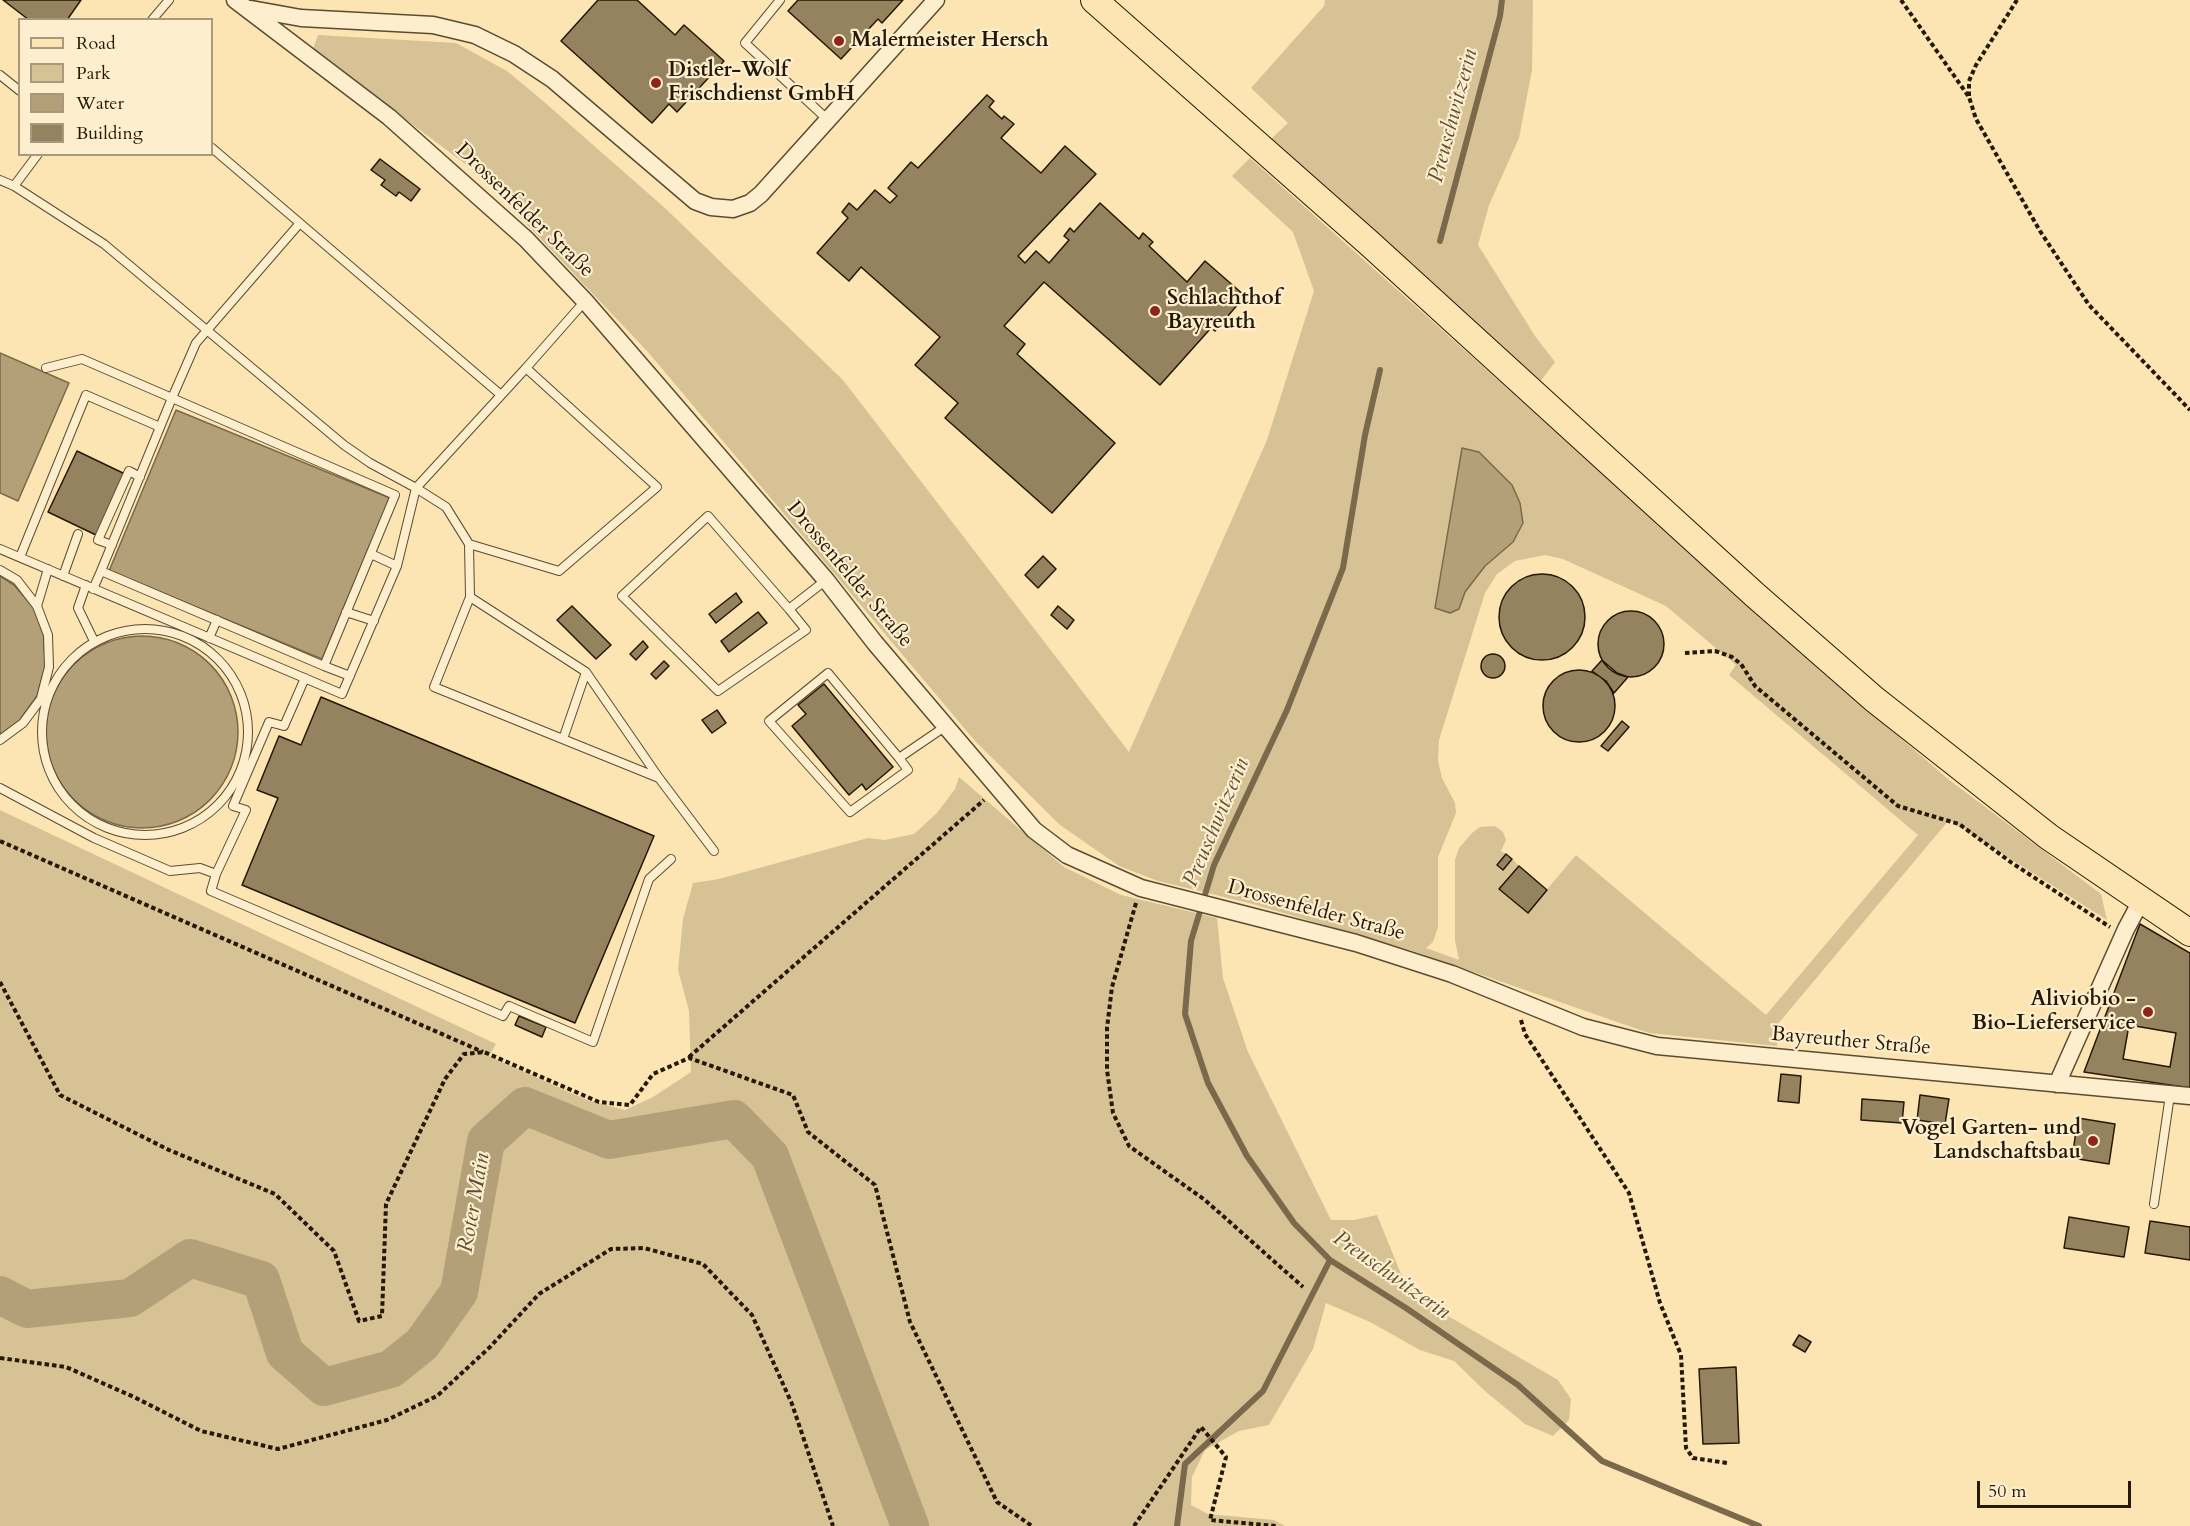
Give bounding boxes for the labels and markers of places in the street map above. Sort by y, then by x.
place label: Malermeister Hersch [851,28,1049,54]
marker: Malermeister Hersch [832,34,846,48]
place label: Distler-Wolf Frischdienst GmbH [668,58,855,108]
marker: Distler-Wolf Frischdienst GmbH [649,76,663,90]
place label: Schlachthof Bayreuth [1167,286,1281,336]
marker: Schlachthof Bayreuth [1148,304,1162,318]
place label: Aliviobio - Bio-Lieferservice [1972,987,2136,1037]
marker: Aliviobio - Bio-Lieferservice [2141,1005,2155,1019]
place label: Vogel Garten- und Landschaftsbau [1901,1116,2081,1166]
marker: Vogel Garten- und Landschaftsbau [2086,1134,2100,1148]

